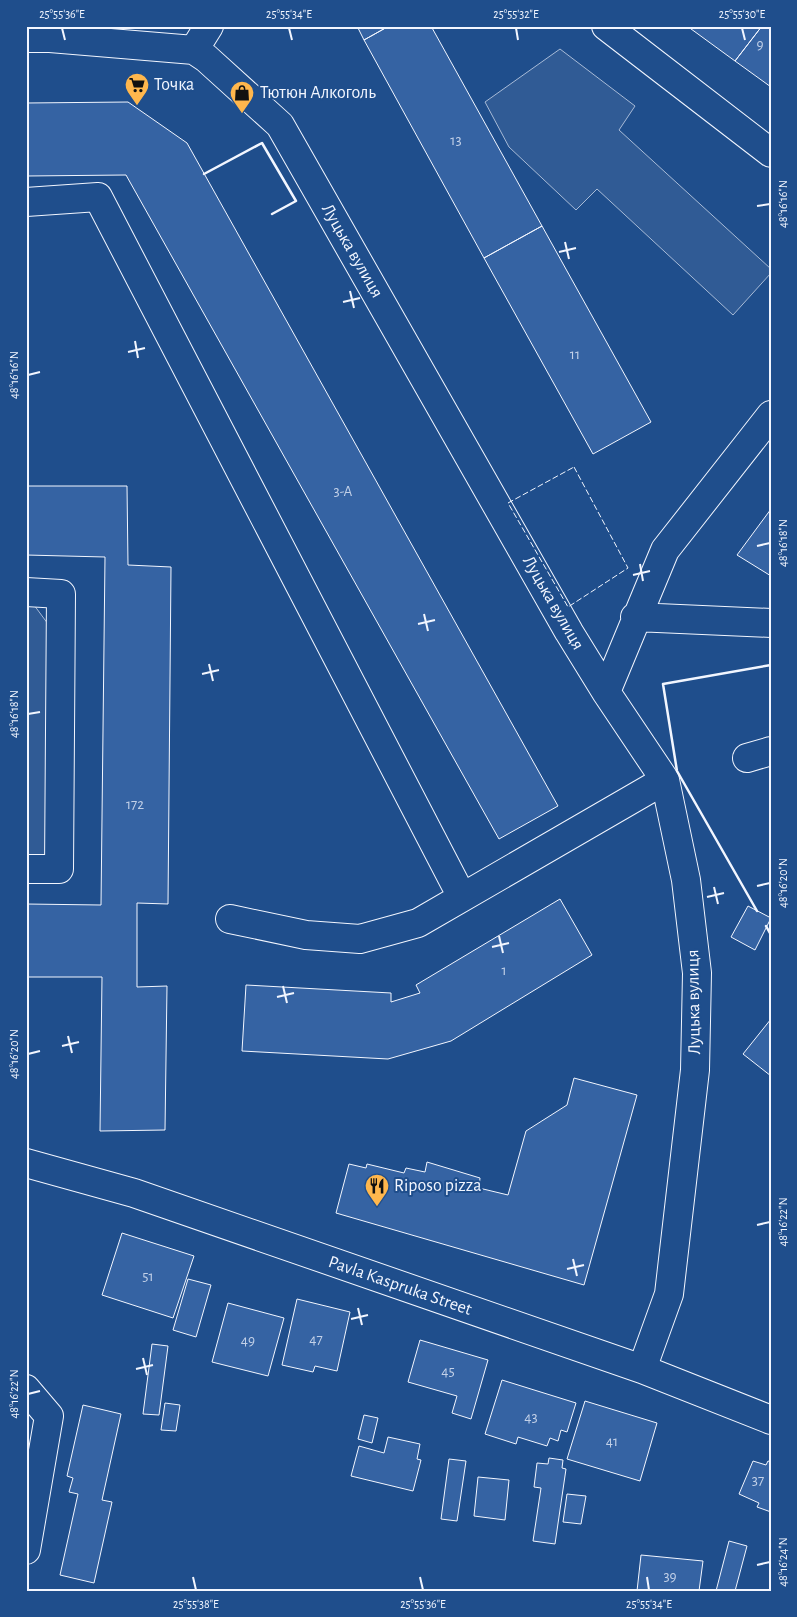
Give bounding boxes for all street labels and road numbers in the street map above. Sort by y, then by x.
street label: Луцька вулиця [318,201,386,301]
street label: Луцька вулиця [519,553,587,653]
street label: Луцька вулиця [684,949,704,1055]
street label: Pavla Kaspruka Street [326,1253,474,1319]

